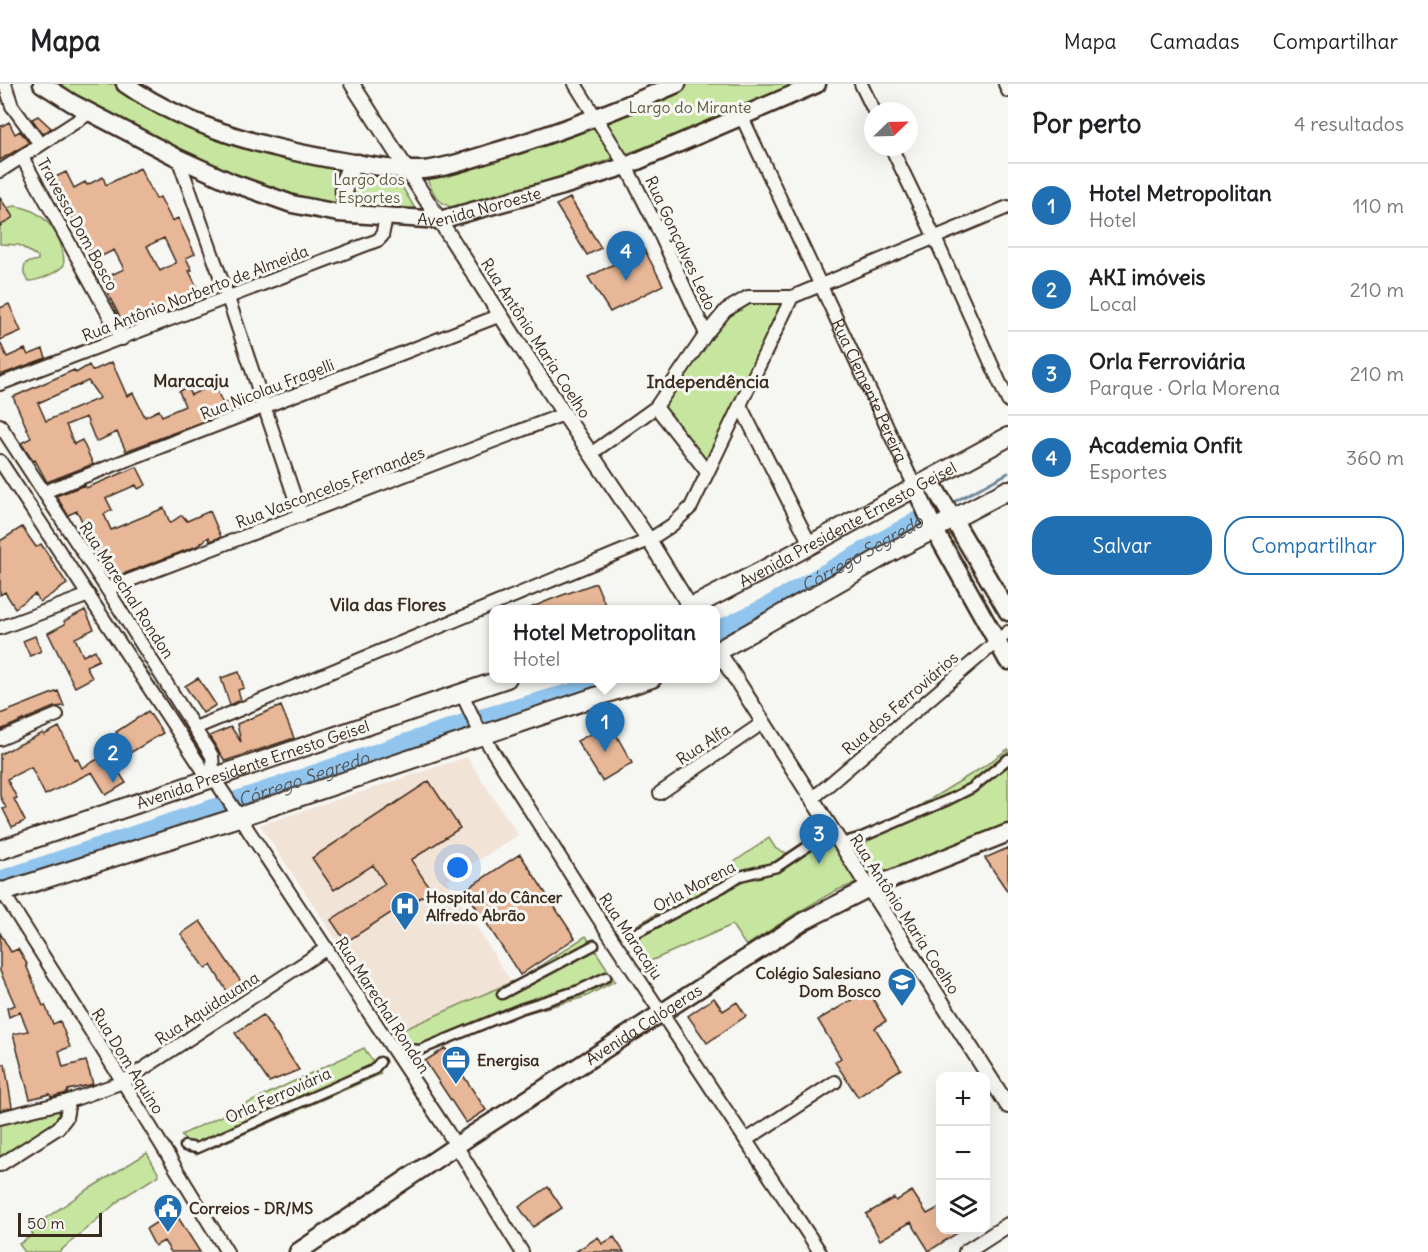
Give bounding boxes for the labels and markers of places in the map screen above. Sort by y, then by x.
pin: 4 [606,232,646,281]
pin: 1 [586,702,624,752]
pin: 2 [94,734,132,783]
pin: 3 [800,814,838,864]
place label: Hospital do Câncer Alfredo Abrão [426,887,563,925]
hospital icon: Hospital do Câncer Alfredo Abrão [389,890,421,932]
place label: Colégio Salesiano Dom Bosco [756,963,881,1001]
school or university icon: Colégio Salesiano Dom Bosco [886,966,918,1008]
office icon: Energisa [440,1044,472,1086]
place label: Energisa [477,1050,539,1071]
public building icon: Correios - DR/MS [152,1192,184,1234]
place label: Correios - DR/MS [189,1198,313,1218]

